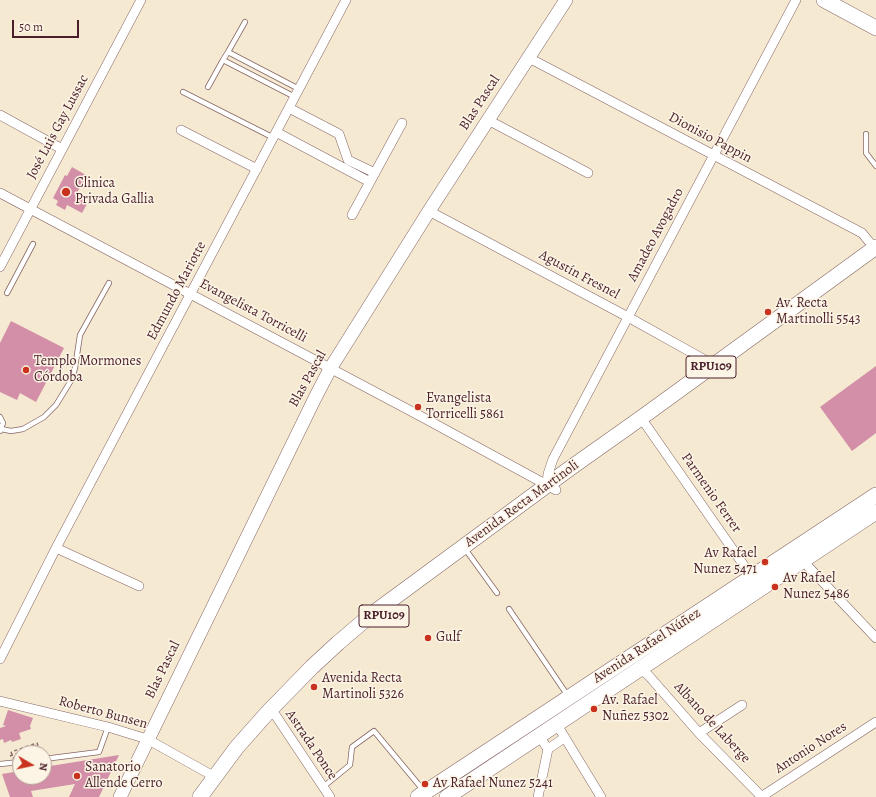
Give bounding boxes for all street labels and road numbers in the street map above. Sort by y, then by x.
street label: José Luis Gay Lussac [23,72,93,182]
street label: Blas Pascal [456,72,504,134]
street label: Dionisio Pappin [665,109,755,167]
street label: Amadeo Avogadro [624,185,688,285]
street label: Edmundo Mariotte [144,239,210,343]
street label: Agustín Fresnel [536,247,622,303]
street label: Evangelista Torricelli [196,276,310,346]
street label: Blas Pascal [286,348,330,410]
road number: RPU109 [686,356,736,378]
street label: Parmenio Ferrer [677,450,745,536]
street label: Avenida Recta Martinoli [462,457,582,551]
road number: RPU109 [359,605,409,627]
street label: Avenida Rafael Núñez [590,605,704,687]
street label: Blas Pascal [142,638,184,702]
street label: Albano de Laberge [670,679,754,767]
street label: Roberto Bunsen [57,693,149,733]
street label: Astrada Ponce [281,707,341,783]
street label: Antonio Nores [772,719,850,777]

